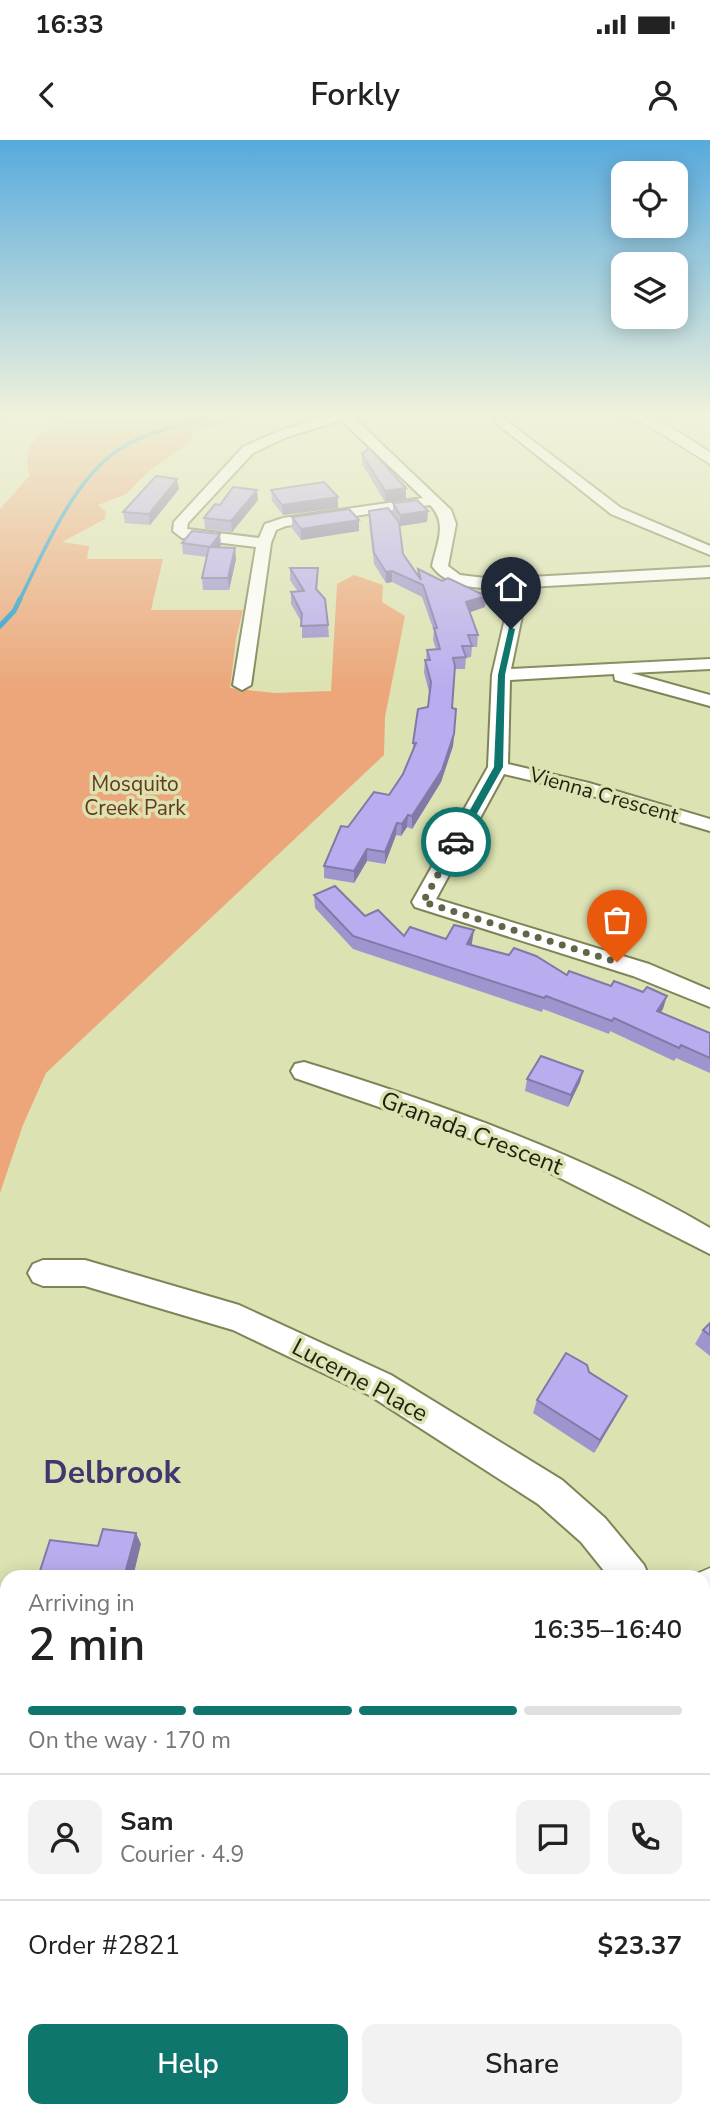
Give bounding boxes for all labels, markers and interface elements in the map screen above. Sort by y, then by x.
text: 16:33 [35,7,104,42]
text: Forkly [310,73,400,116]
icon: back [28,76,66,114]
icon: person [644,76,682,114]
map controls [611,161,688,329]
button: locate [611,161,688,238]
button: layers [611,252,688,329]
pin [481,557,541,629]
icon: home [492,568,530,606]
street label: Vienna Crescent [525,760,682,830]
park label: Mosquito Creek Park [84,770,186,822]
courier [421,807,491,877]
icon: car [437,823,475,861]
pin [587,890,647,962]
icon: bag [598,901,636,939]
street label: Granada Crescent [376,1084,568,1183]
street label: Lucerne Place [286,1331,434,1429]
district label: Delbrook [43,1451,182,1494]
text: Arriving in [28,1588,135,1619]
text: 16:35–16:40 [532,1612,682,1647]
text: 2 min [28,1613,145,1676]
text: On the way · 170 m [28,1725,231,1756]
button: person [28,1800,102,1874]
button: chat [516,1800,590,1874]
button: phone [608,1800,682,1874]
text: Sam [120,1804,173,1839]
text: Courier · 4.9 [120,1839,244,1870]
text: Order #2821 [28,1928,180,1963]
text: $23.37 [598,1928,682,1963]
button: Help [28,2024,348,2104]
button: Share [362,2024,682,2104]

